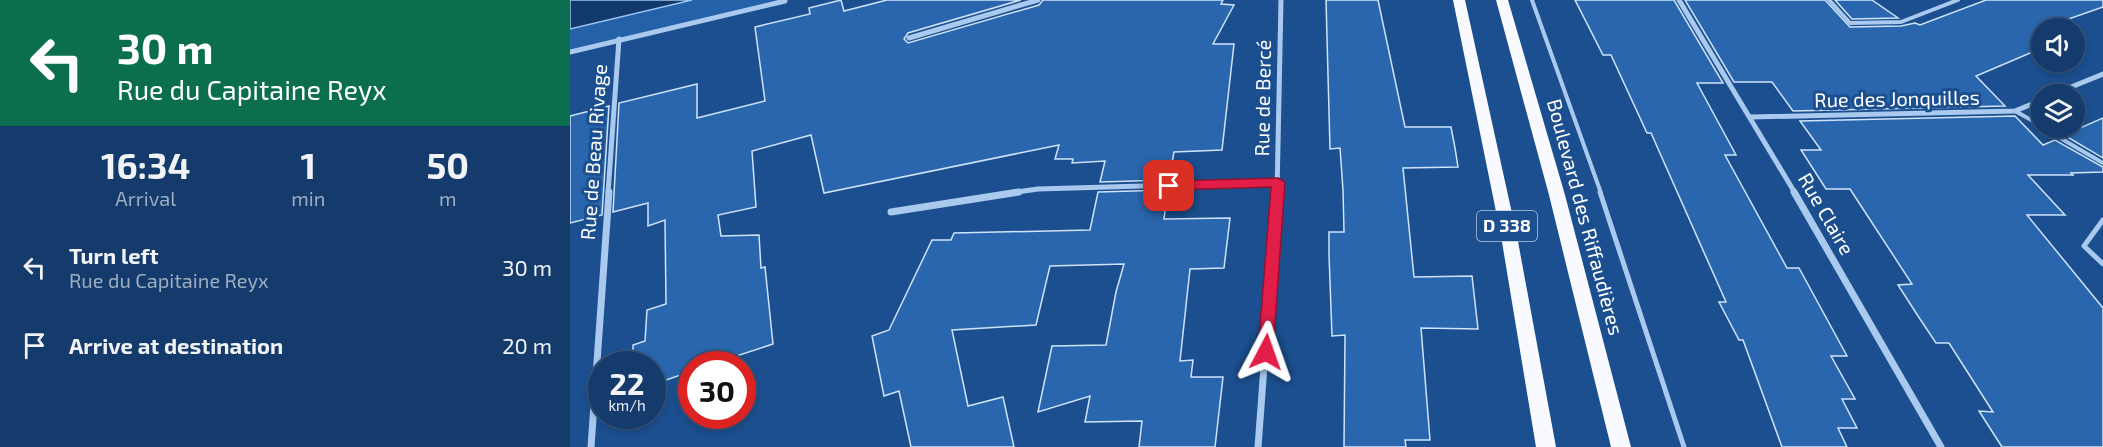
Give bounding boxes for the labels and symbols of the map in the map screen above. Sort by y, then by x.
street label: Rue de Bercé [1249,39,1275,157]
street label: Rue de Beau Rivage [575,63,611,241]
street label: Rue des Jonquilles [1814,85,1980,111]
street label: Boulevard des Riffaudières [1543,96,1629,337]
pin [1143,160,1194,211]
street label: Rue Claire [1794,168,1860,259]
road number: D 338 [1477,211,1537,241]
position arrow [1234,320,1298,384]
speed limit sign: 30 [678,351,756,429]

